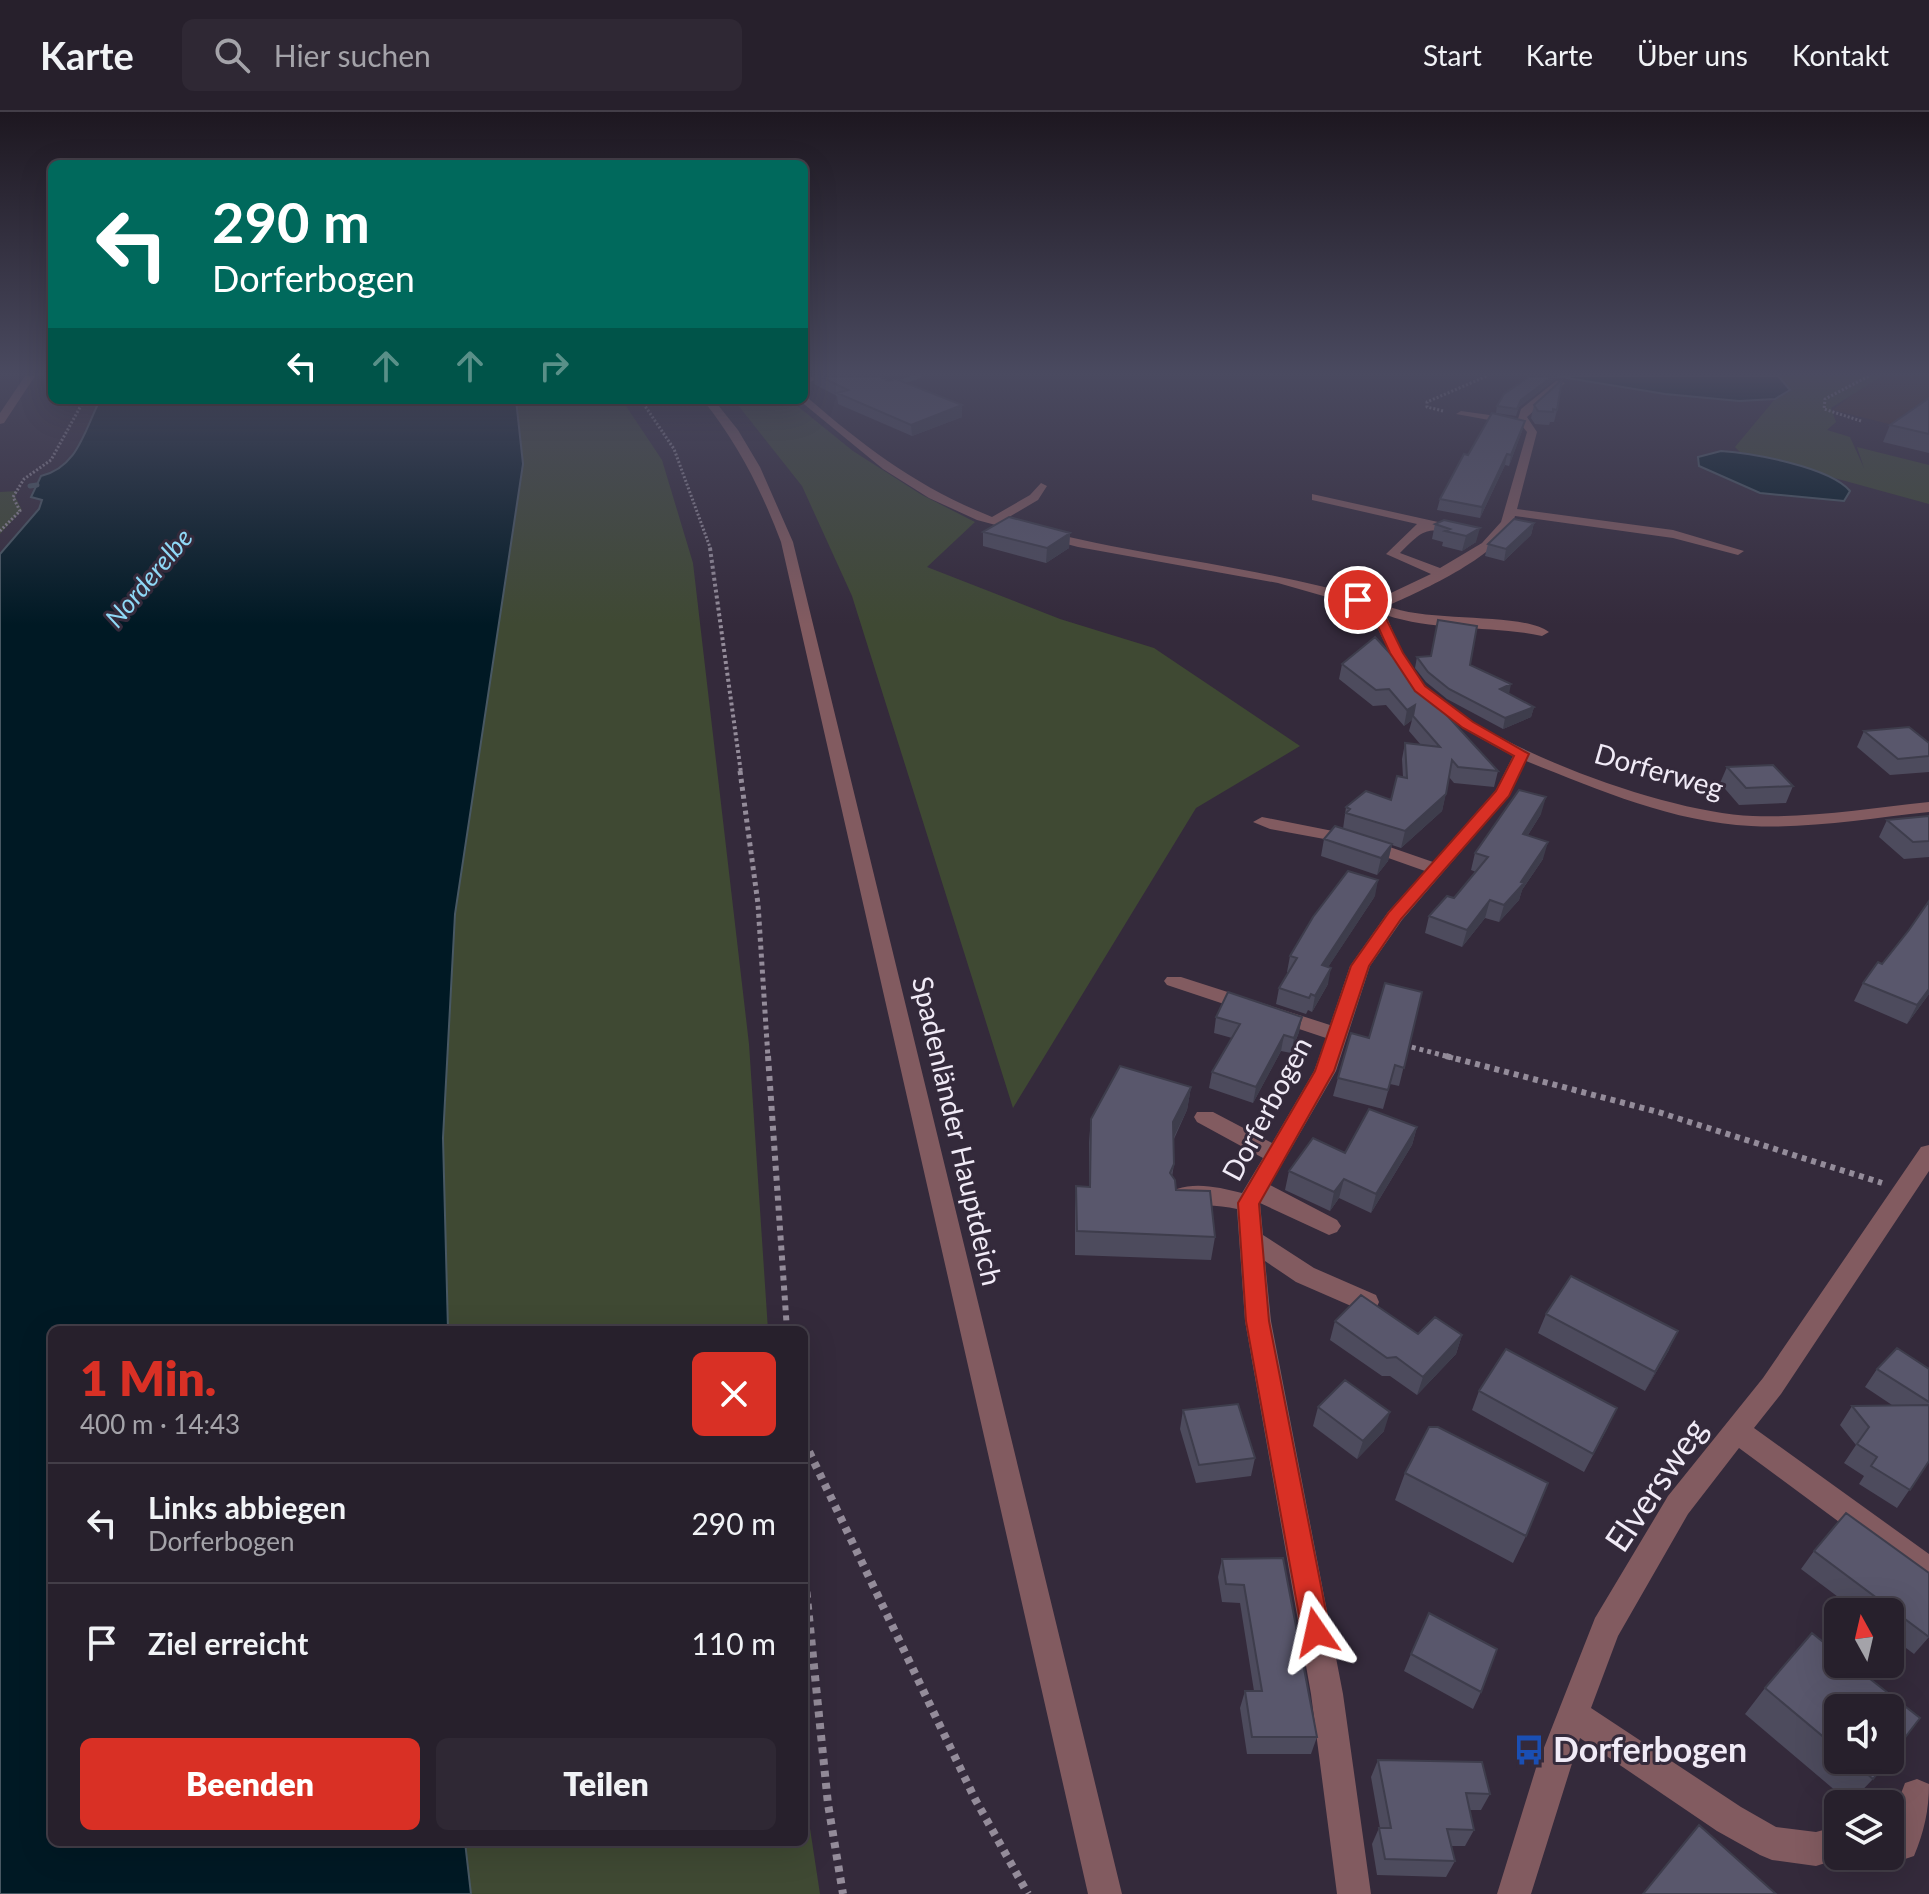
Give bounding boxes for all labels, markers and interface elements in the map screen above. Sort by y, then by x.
search box [182,19,742,91]
text: Karte [40,32,134,78]
icon: search [210,33,254,77]
text: Hier suchen [274,37,431,73]
text: Start [1423,38,1482,72]
text: Karte [1526,38,1593,72]
text: Über uns [1637,38,1748,72]
text: Kontakt [1792,38,1889,72]
text: 290 m [212,188,370,255]
icon: left [80,192,184,296]
text: Dorferbogen [212,256,415,300]
icon: left [280,344,324,388]
icon: ahead [364,344,408,388]
icon: ahead [448,344,492,388]
icon: right [532,344,576,388]
water label: Norderelbe [98,521,199,633]
pin [1324,566,1392,634]
icon: arrive [1336,578,1380,622]
street label: Dorferweg [1591,735,1728,805]
street label: Spadenländer Hauptdeich [906,973,1010,1289]
street label: Dorferbogen [1214,1031,1318,1186]
text: 1 Min. [80,1349,216,1406]
button: close [692,1352,776,1436]
text: 400 m · 14:43 [80,1408,240,1440]
street label: Elversweg [1595,1410,1714,1558]
text: Links abbiegen [148,1489,346,1525]
icon: left [80,1501,124,1545]
text: 290 m [691,1505,776,1541]
text: Dorferbogen [148,1525,294,1557]
position arrow [1274,1590,1358,1674]
north arrow [1824,1598,1904,1678]
map controls [1824,1598,1904,1870]
icon: arrive [80,1621,124,1665]
text: Ziel erreicht [148,1625,308,1661]
text: 110 m [691,1625,776,1661]
button: sound [1824,1694,1904,1774]
place label: Dorferbogen [1553,1728,1747,1769]
bus stop icon: Dorferbogen [1512,1733,1546,1767]
button: Beenden [80,1738,420,1830]
button: Teilen [436,1738,776,1830]
button: layers [1824,1790,1904,1870]

